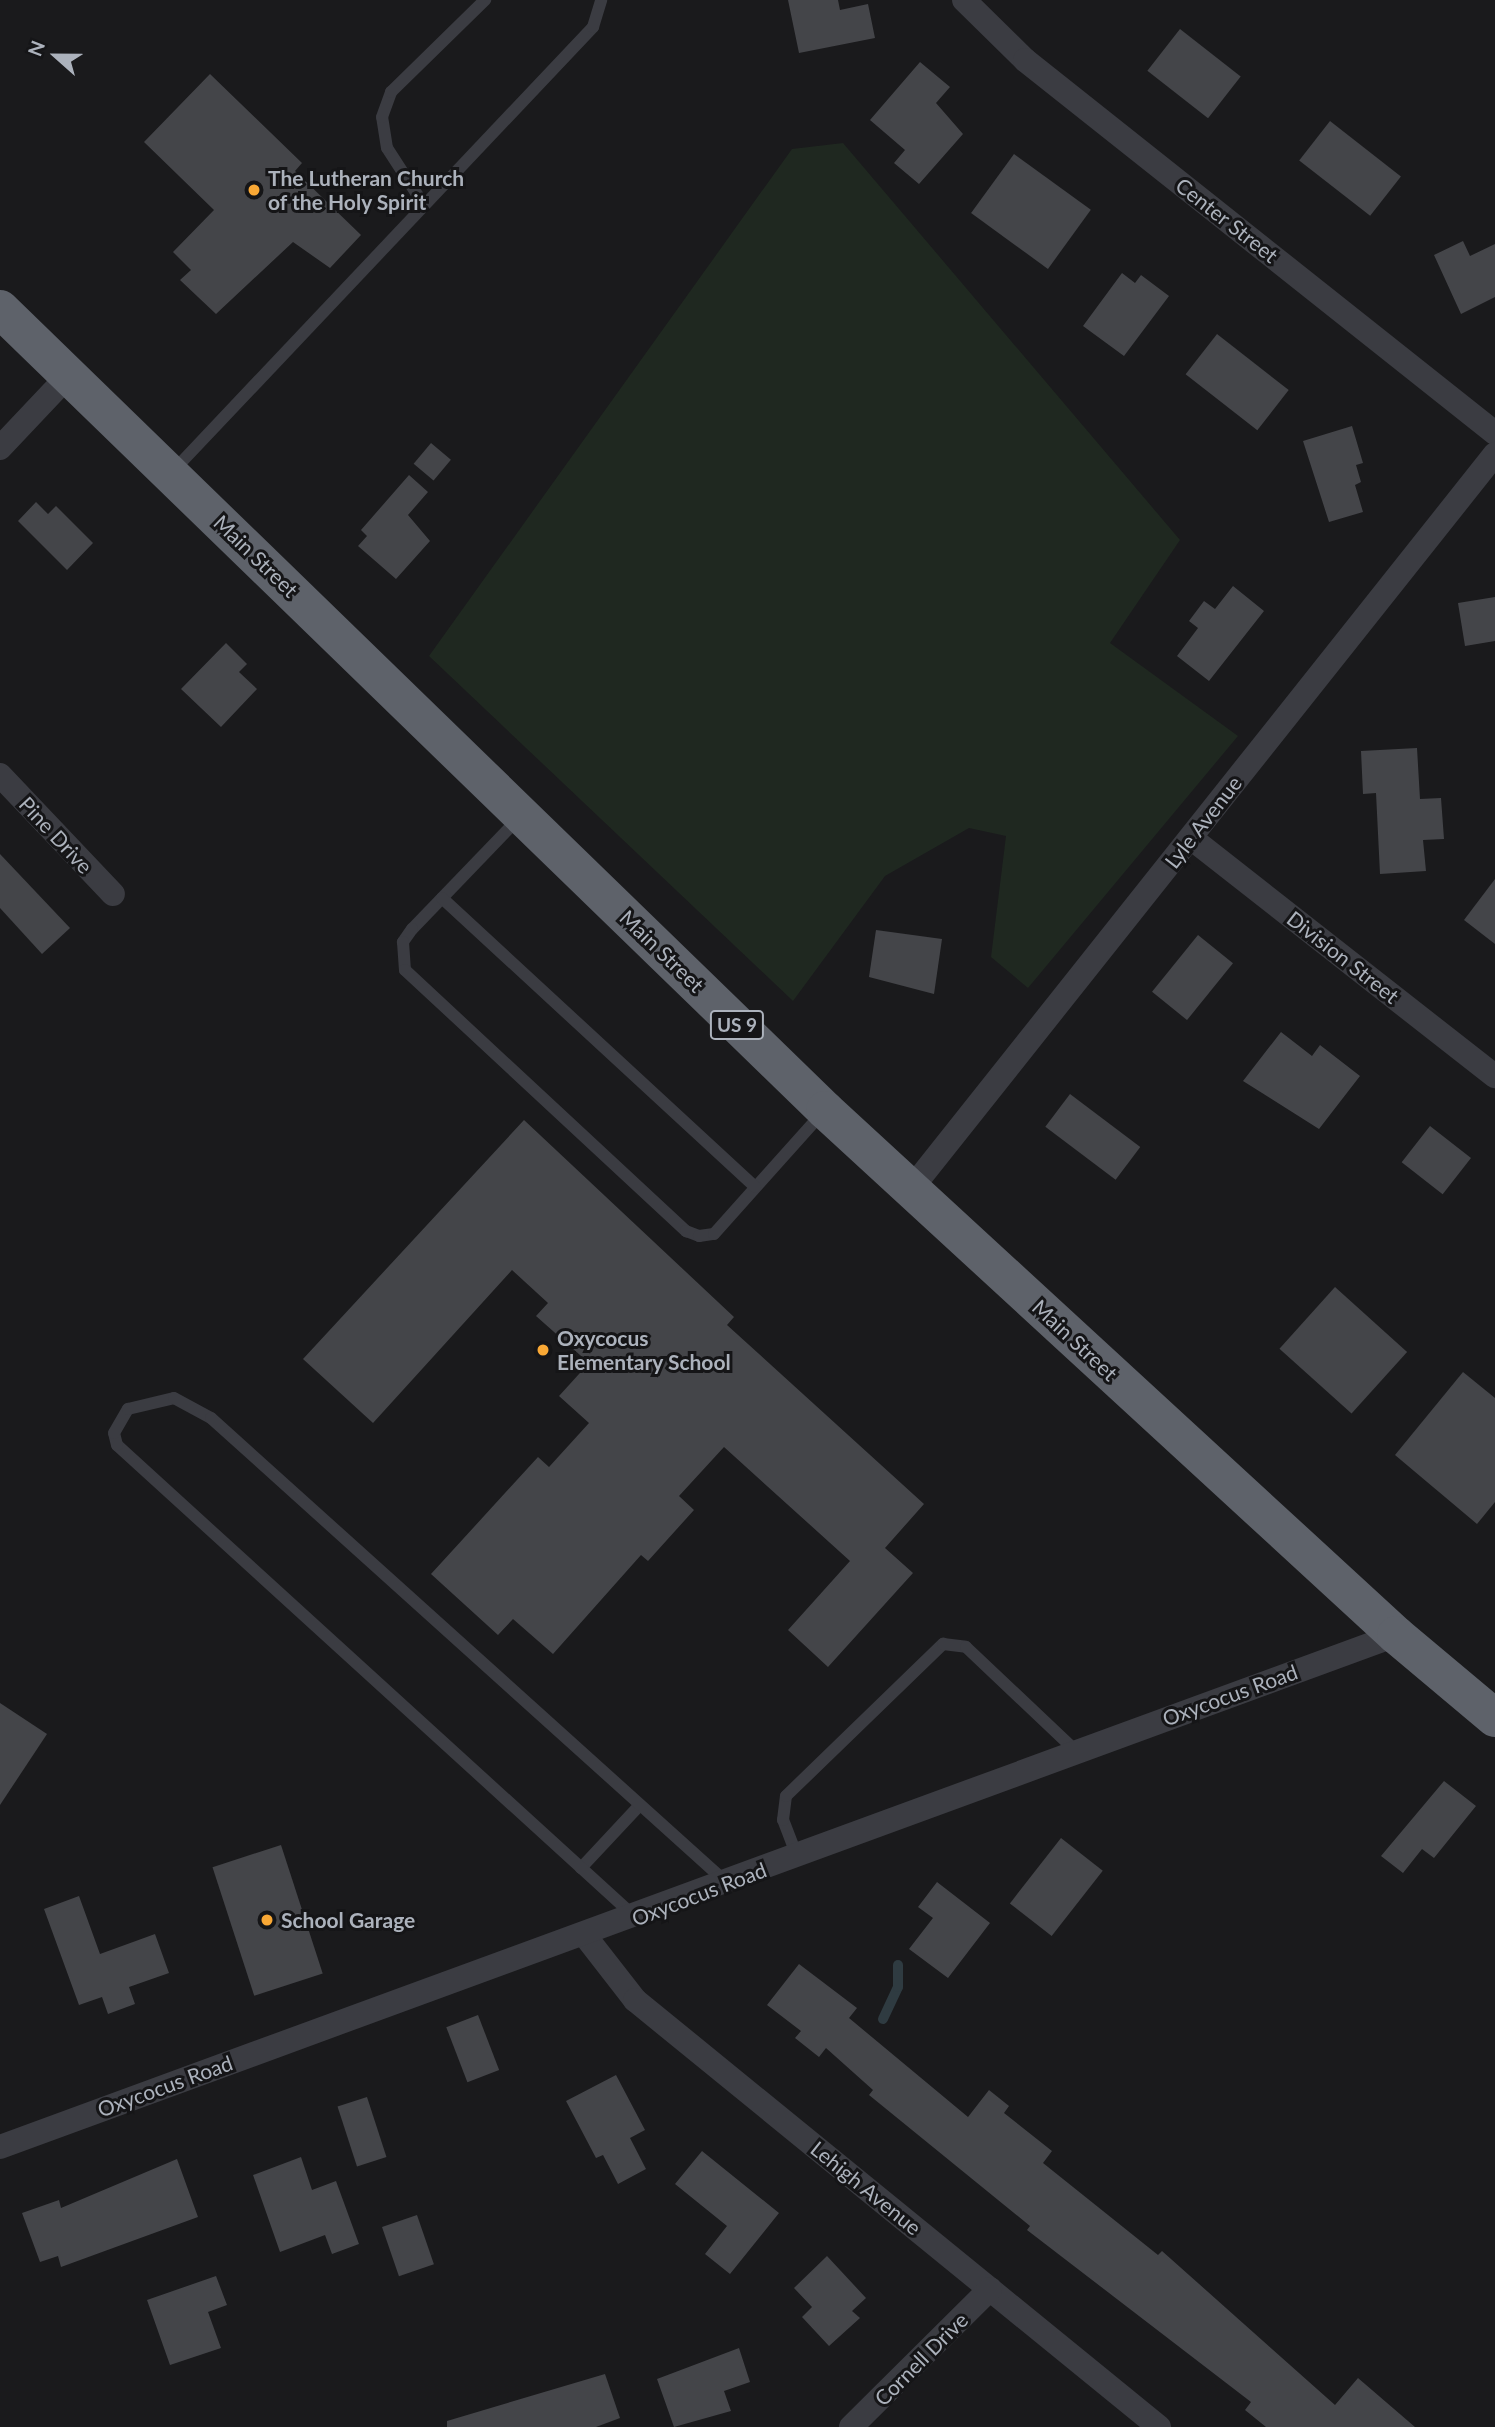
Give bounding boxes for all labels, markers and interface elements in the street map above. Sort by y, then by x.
north arrow [21,21,91,91]
text: N [23,37,49,59]
place label: The Lutheran Church of the Holy Spirit [268,165,464,215]
street label: Center Street [1171,172,1283,268]
marker: The Lutheran Church of the Holy Spirit [246,182,262,198]
street label: Main Street [209,510,303,602]
street label: Lyle Avenue [1159,771,1247,873]
street label: Pine Drive [14,791,98,879]
street label: Main Street [615,905,709,997]
street label: Division Street [1282,905,1404,1009]
road number: US 9 [709,1009,765,1040]
street label: Main Street [1027,1294,1123,1386]
place label: Oxycocus Elementary School [557,1325,731,1375]
marker: Oxycocus Elementary School [535,1342,551,1358]
street label: Oxycocus Road [1159,1659,1301,1731]
street label: Oxycocus Road [628,1857,770,1931]
place label: School Garage [281,1907,415,1933]
marker: School Garage [259,1912,275,1928]
street label: Oxycocus Road [94,2050,236,2122]
street label: Lehigh Avenue [805,2136,927,2240]
street label: Cornell Drive [869,2307,973,2411]

